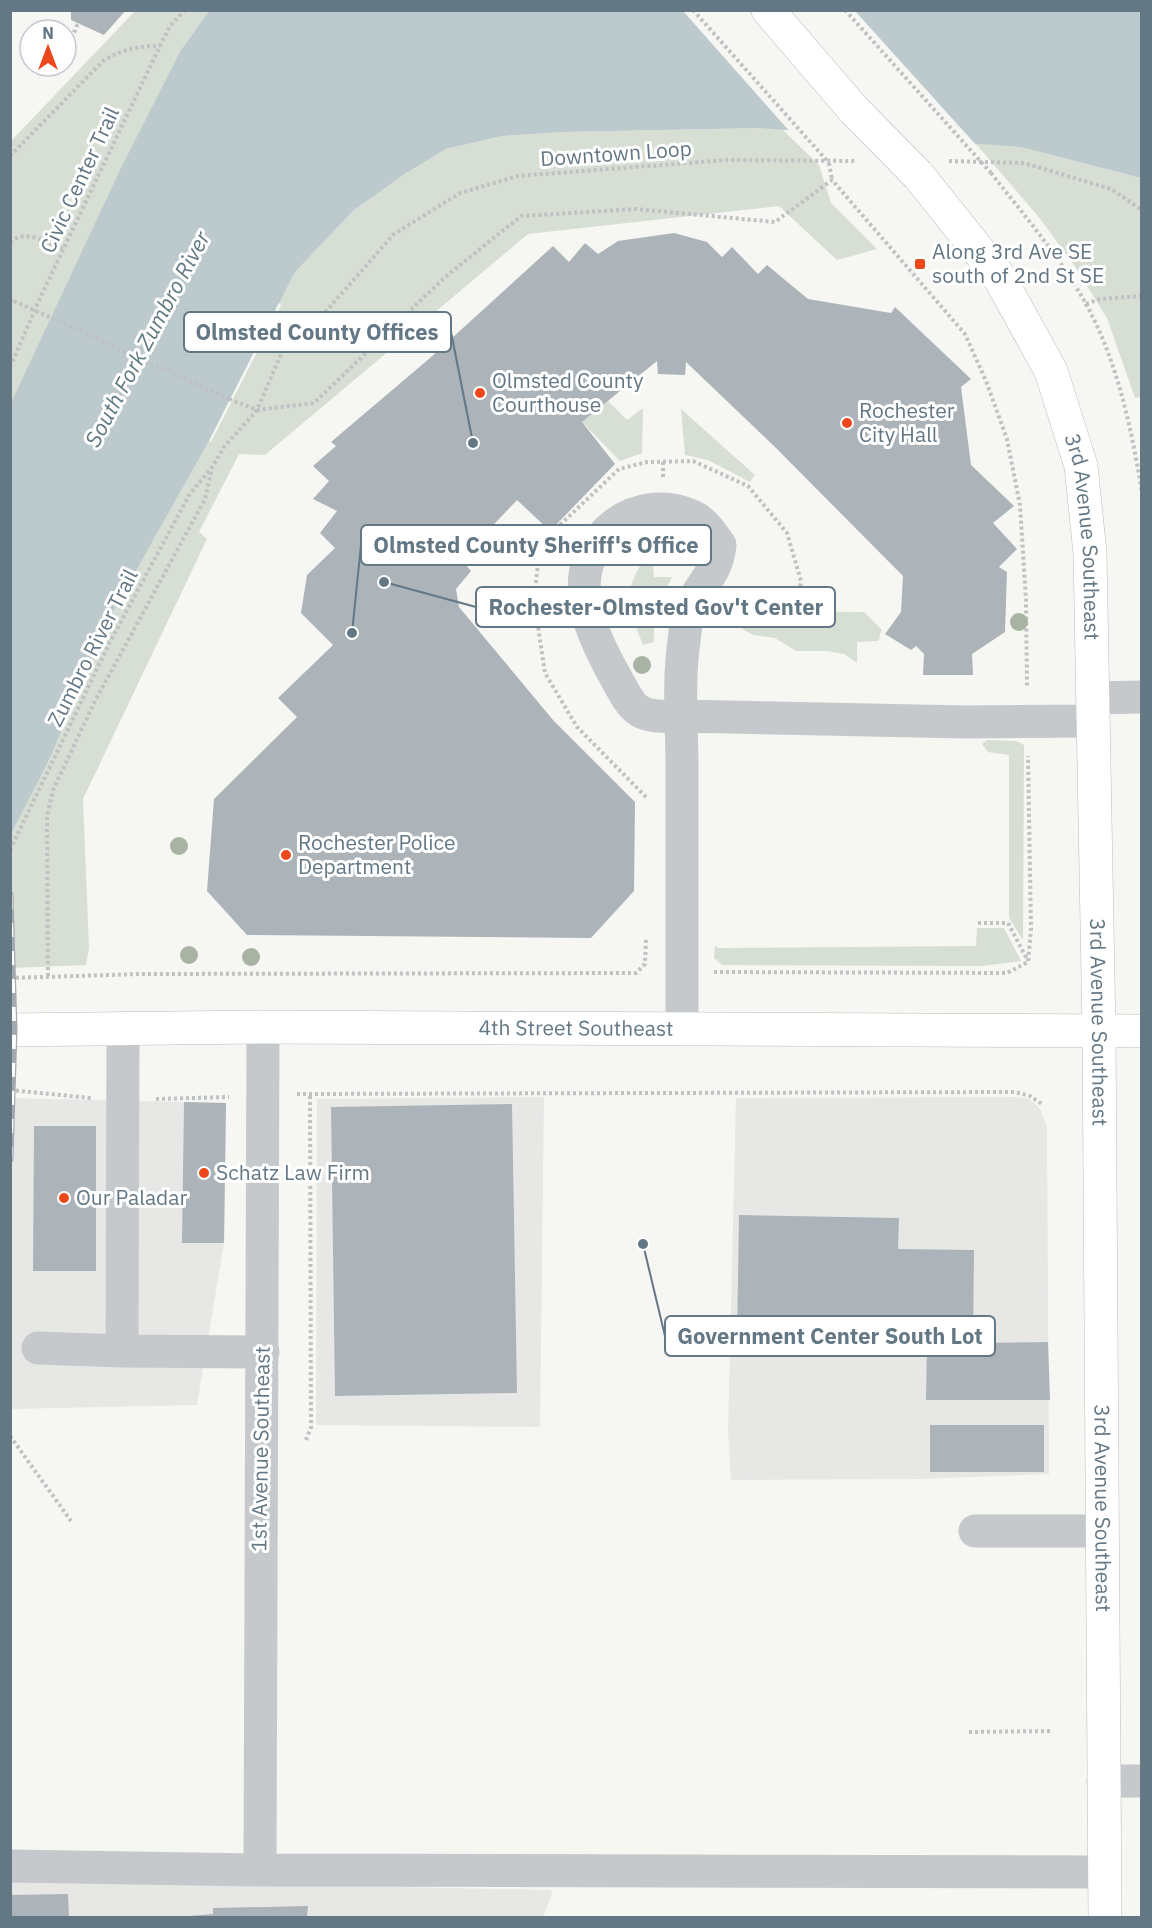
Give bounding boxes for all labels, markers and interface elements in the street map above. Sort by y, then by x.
north arrow [18,18,78,78]
text: N [42,23,54,43]
street label: Civic Center Trail [33,102,125,257]
street label: Downtown Loop [539,134,693,172]
water label: South Fork Zumbro River [77,225,216,452]
place label: Along 3rd Ave SE south of 2nd St SE [932,237,1104,289]
marker: Along 3rd Ave SE south of 2nd St SE [913,257,927,271]
callout: Olmsted County Offices [184,312,451,352]
text: Olmsted County Offices [195,317,439,346]
place label: Olmsted County Courthouse [492,366,644,418]
marker: Olmsted County Courthouse [473,386,487,400]
place label: Rochester City Hall [859,396,955,448]
marker: Rochester City Hall [840,416,854,430]
street label: 3rd Avenue Southeast [1059,430,1107,640]
callout: Olmsted County Sheriff's Office [361,525,711,565]
text: Olmsted County Sheriff's Office [373,530,699,559]
street label: Zumbro River Trail [40,564,144,731]
callout: Rochester-Olmsted Gov't Center [476,587,835,627]
text: Rochester-Olmsted Gov't Center [488,592,824,621]
place label: Rochester Police Department [298,828,455,880]
marker: Rochester Police Department [279,848,293,862]
street label: 3rd Avenue Southeast [1084,918,1115,1126]
street label: 4th Street Southeast [478,1013,674,1042]
place label: Schatz Law Firm [216,1158,370,1186]
marker: Schatz Law Firm [197,1166,211,1180]
place label: Our Paladar [76,1183,188,1211]
marker: Our Paladar [57,1191,71,1205]
callout: Government Center South Lot [665,1316,995,1356]
text: Government Center South Lot [677,1321,983,1350]
street label: 1st Avenue Southeast [244,1346,276,1552]
street label: 3rd Avenue Southeast [1089,1404,1118,1612]

